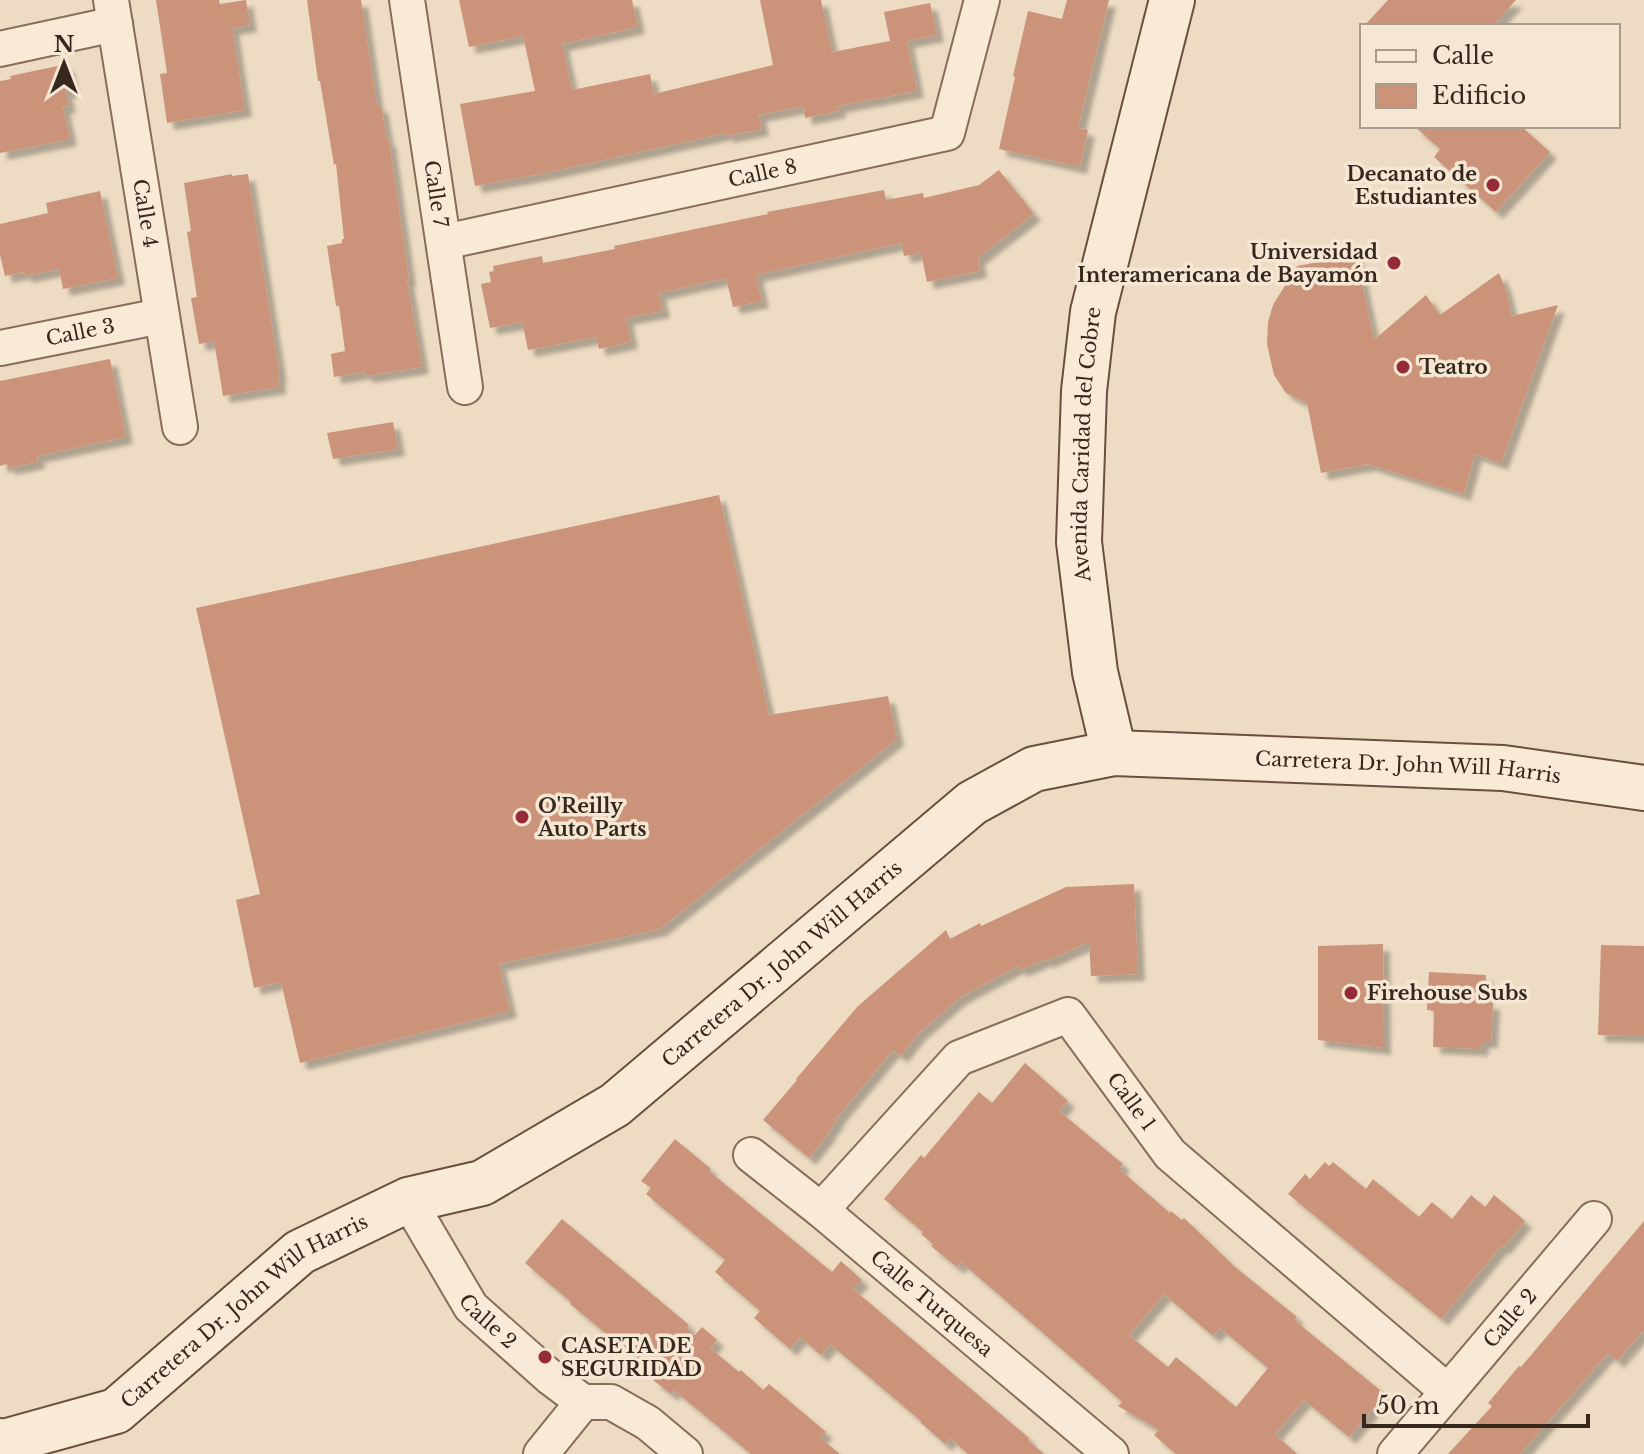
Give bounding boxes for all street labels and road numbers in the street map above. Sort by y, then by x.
street label: Calle 8 [726,154,799,192]
street label: Calle 7 [419,159,453,230]
street label: Calle 4 [128,177,163,249]
street label: Avenida Caridad del Cobre [1067,306,1106,584]
street label: Calle 3 [44,313,117,351]
street label: Carretera Dr. John Will Harris [1255,746,1563,788]
street label: Carretera Dr. John Will Harris [657,856,907,1072]
street label: Calle 1 [1102,1068,1161,1136]
street label: Carretera Dr. John Will Harris [116,1209,372,1413]
street label: Calle Turquesa [866,1245,999,1362]
street label: Calle 2 [1478,1284,1542,1353]
street label: Calle 2 [454,1290,521,1354]

